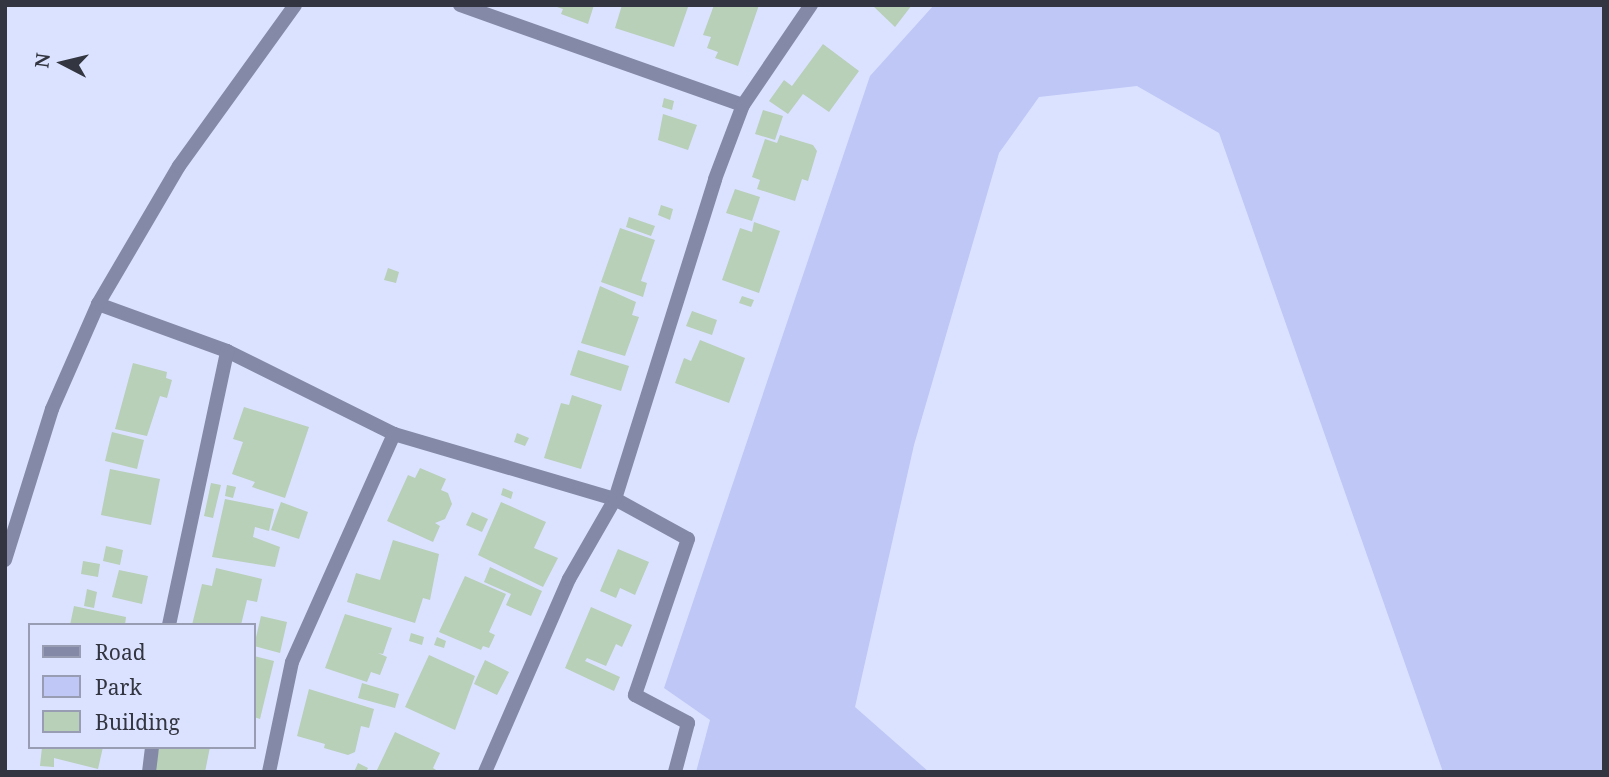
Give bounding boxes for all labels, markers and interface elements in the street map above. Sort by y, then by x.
north arrow [28,28,98,98]
text: N [28,51,56,69]
legend [28,623,256,749]
text: Road [95,638,146,666]
text: Park [95,673,142,701]
text: Building [95,708,180,736]

